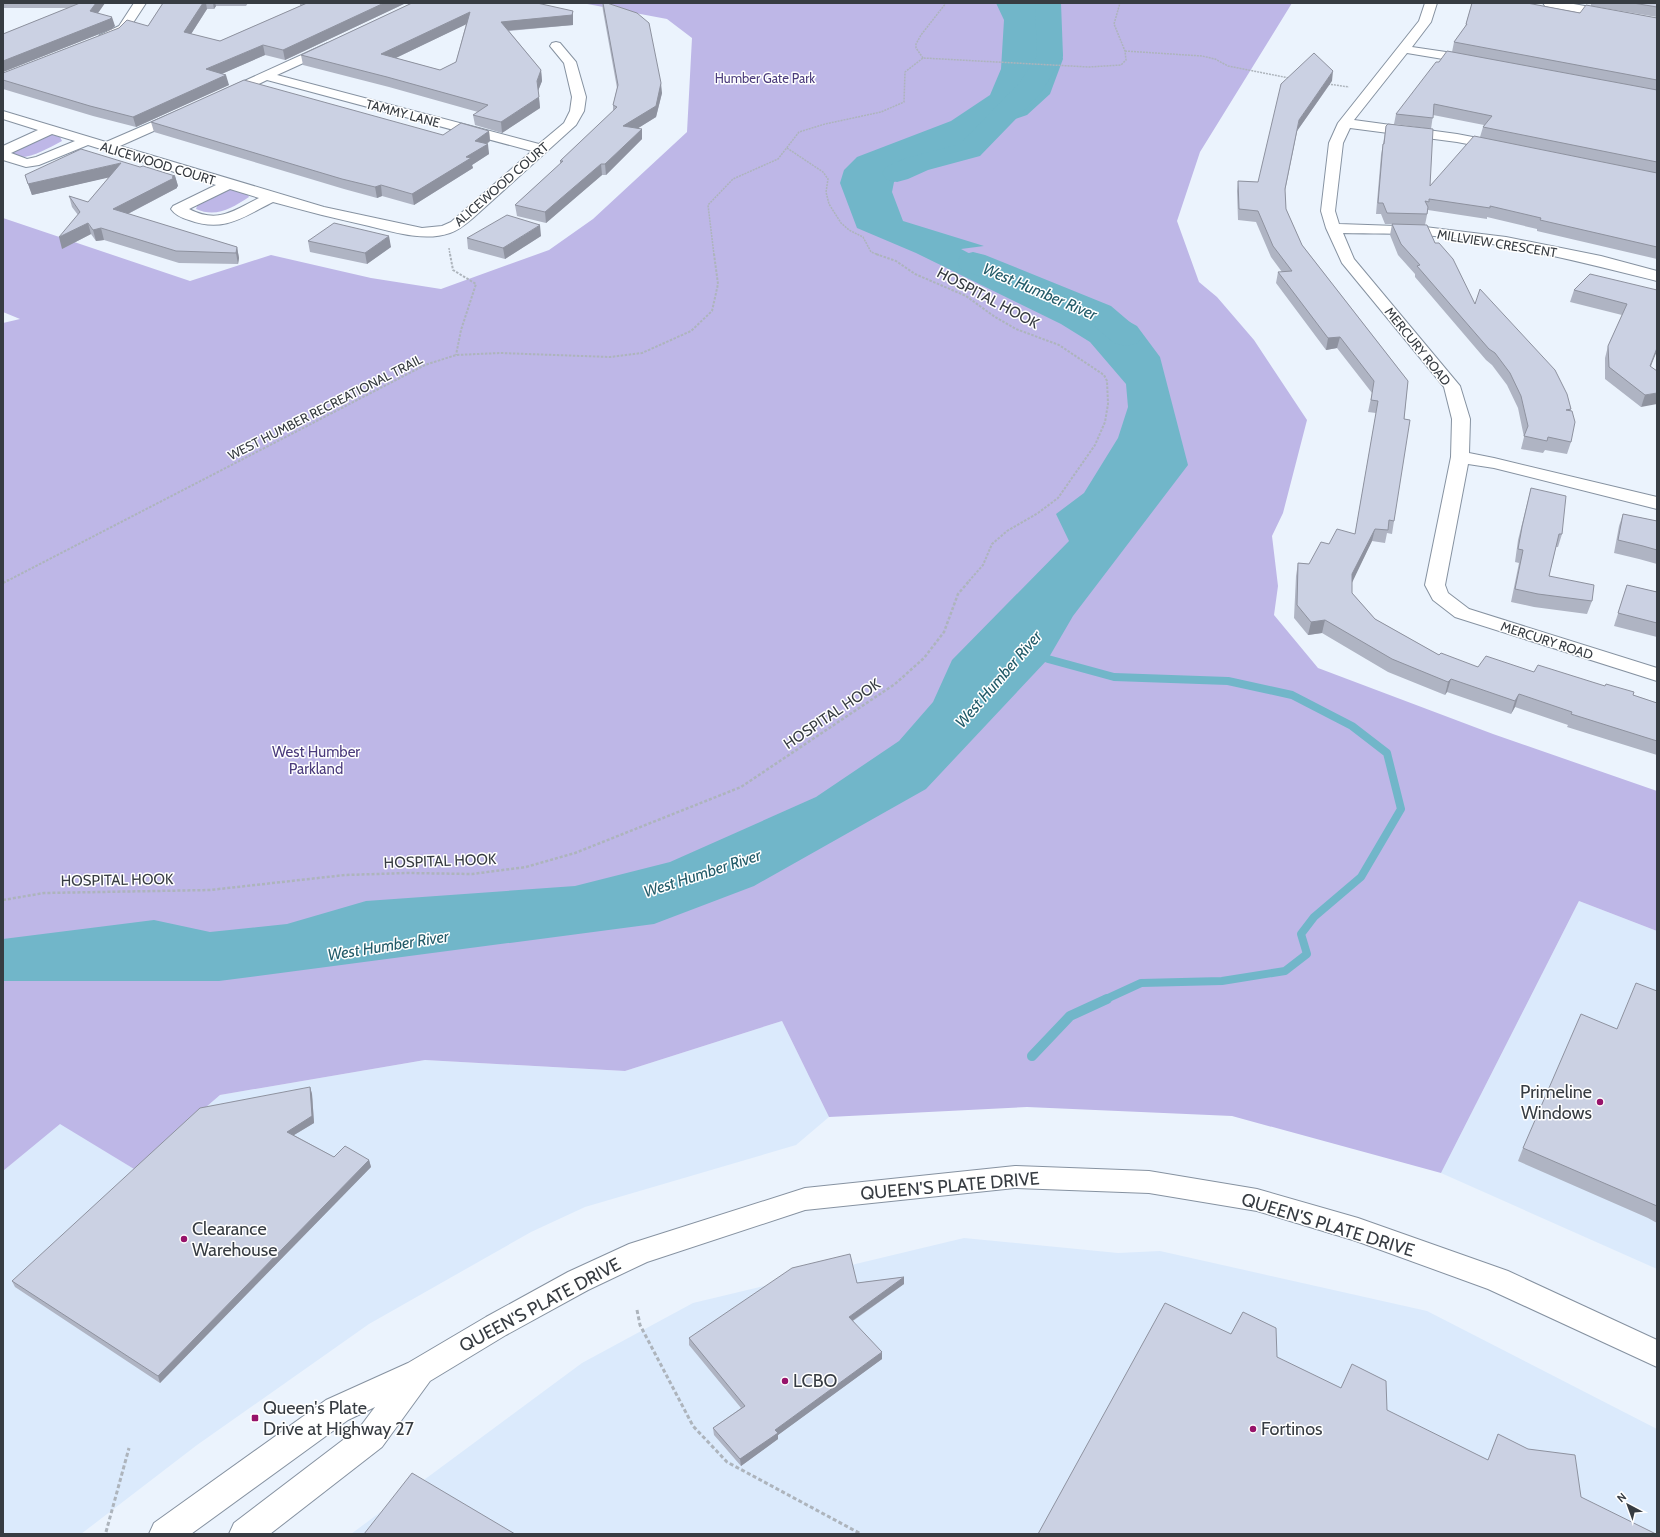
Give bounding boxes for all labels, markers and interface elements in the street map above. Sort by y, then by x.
park label: Humber Gate Park [715,70,815,86]
street label: TAMMY LANE [364,95,442,131]
street label: ALICEWOOD COURT [99,138,218,188]
street label: ALICEWOOD COURT [451,139,551,229]
street label: MILLVIEW CRESCENT [1436,226,1558,260]
water label: West Humber River [980,259,1101,325]
street label: HOSPITAL HOOK [934,264,1042,333]
street label: MERCURY ROAD [1382,304,1454,388]
street label: WEST HUMBER RECREATIONAL TRAIL [225,351,425,463]
street label: MERCURY ROAD [1499,618,1595,662]
water label: West Humber River [951,626,1046,732]
street label: HOSPITAL HOOK [780,675,884,753]
park label: West Humber Parkland [272,743,360,778]
water label: West Humber River [641,845,764,901]
street label: HOSPITAL HOOK [383,850,497,872]
street label: HOSPITAL HOOK [60,870,174,890]
water label: West Humber River [326,926,451,964]
place label: Primeline Windows [1520,1081,1592,1124]
marker: Primeline Windows [1595,1097,1605,1107]
street label: QUEEN'S PLATE DRIVE [860,1167,1040,1205]
street label: QUEEN'S PLATE DRIVE [1239,1188,1417,1262]
place label: Clearance Warehouse [192,1218,277,1261]
marker: Clearance Warehouse [179,1234,189,1244]
street label: QUEEN'S PLATE DRIVE [456,1253,625,1357]
place label: LCBO [793,1370,837,1392]
marker: LCBO [780,1376,790,1386]
place label: Queen's Plate Drive at Highway 27 [263,1397,414,1440]
marker: Queen's Plate Drive at Highway 27 [250,1413,260,1423]
place label: Fortinos [1261,1418,1323,1440]
marker: Fortinos [1248,1424,1258,1434]
north arrow [1608,1485,1648,1525]
text: N [1614,1490,1629,1505]

